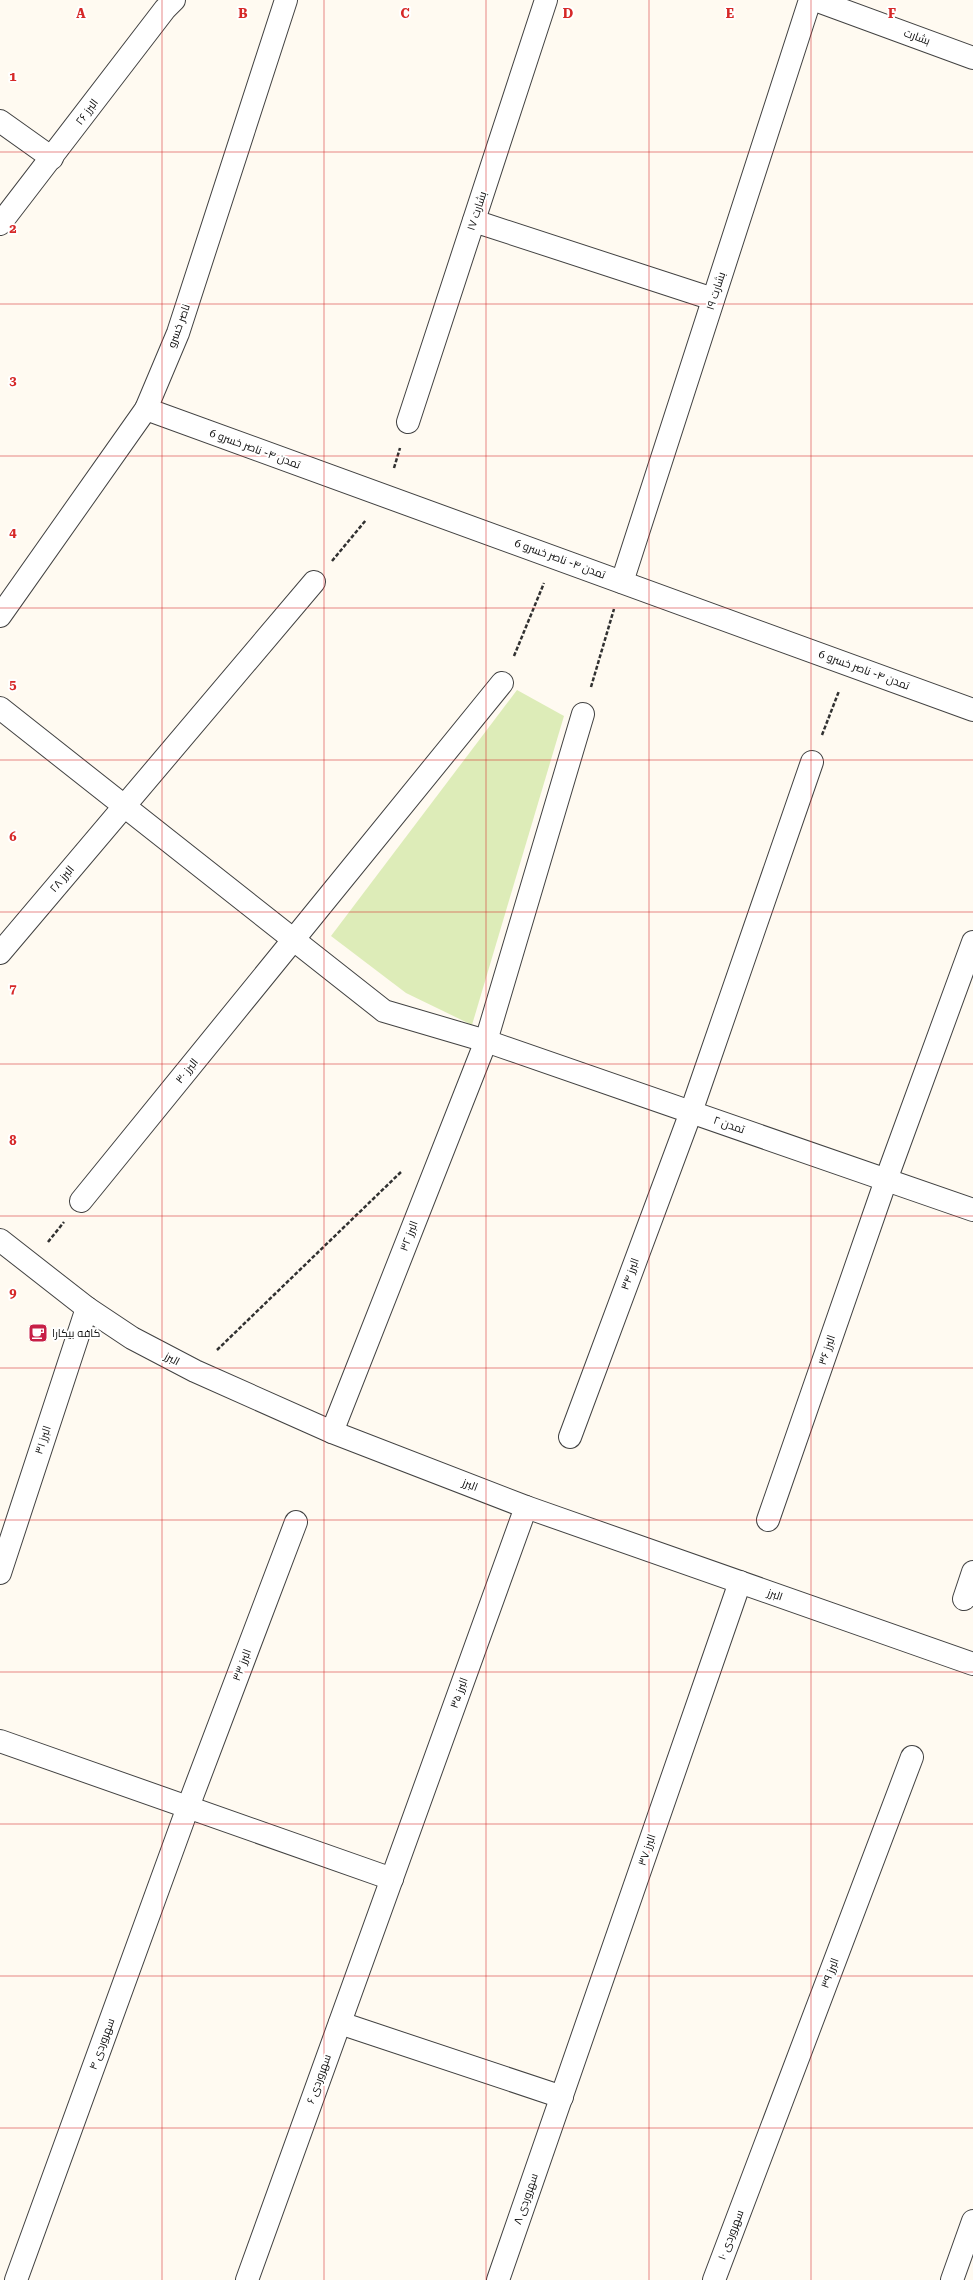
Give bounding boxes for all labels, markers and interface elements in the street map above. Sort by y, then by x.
text: A [76,6,86,21]
text: B [238,6,248,21]
text: C [400,6,410,21]
text: D [563,6,573,21]
text: E [726,6,734,21]
text: F [888,6,896,21]
street label: بشارت [902,26,932,48]
text: 1 [9,69,17,84]
street label: البرز ۲۶ [73,96,101,128]
street label: بشارت ۱۷ [465,190,489,232]
text: 2 [9,221,17,236]
street label: بشارت ۱۹ [704,270,728,312]
street label: ناصر خسرو [165,302,193,350]
text: 3 [9,373,17,388]
street label: تمدن ۴- ناصر خسرو 6 [208,426,302,472]
text: 4 [9,525,17,540]
street label: تمدن ۴- ناصر خسرو 6 [513,536,607,582]
street label: تمدن ۴- ناصر خسرو 6 [817,647,911,693]
text: 5 [9,677,17,692]
text: 6 [9,829,17,844]
street label: البرز ۲۸ [47,863,77,895]
text: 7 [9,981,17,996]
street label: البرز ۳۰ [173,1056,201,1086]
street label: تمدن ۲ [712,1114,746,1136]
text: 8 [9,1133,17,1148]
street label: البرز ۳۲ [397,1219,421,1253]
street label: البرز ۳۴ [618,1256,642,1292]
text: 9 [9,1285,17,1300]
cafe icon: کافه بیکارا [27,1322,49,1344]
place label: کافه بیکارا [52,1327,101,1340]
street label: البرز ۳۶ [816,1333,838,1367]
street label: البرز [161,1349,182,1368]
street label: البرز ۳۱ [32,1424,54,1456]
street label: البرز [460,1476,480,1494]
street label: البرز [765,1586,784,1604]
street label: البرز ۳۳ [230,1647,254,1683]
street label: البرز ۳۵ [447,1676,471,1710]
street label: البرز ۳۷ [636,1833,658,1867]
street label: البرز ۳۹ [818,1956,842,1990]
street label: سهروردی ۴ [87,2016,117,2072]
street label: سهروردی ۶ [304,2052,334,2106]
street label: سهروردی ۸ [511,2172,541,2226]
street label: سهروردی ۱۰ [715,2208,747,2262]

